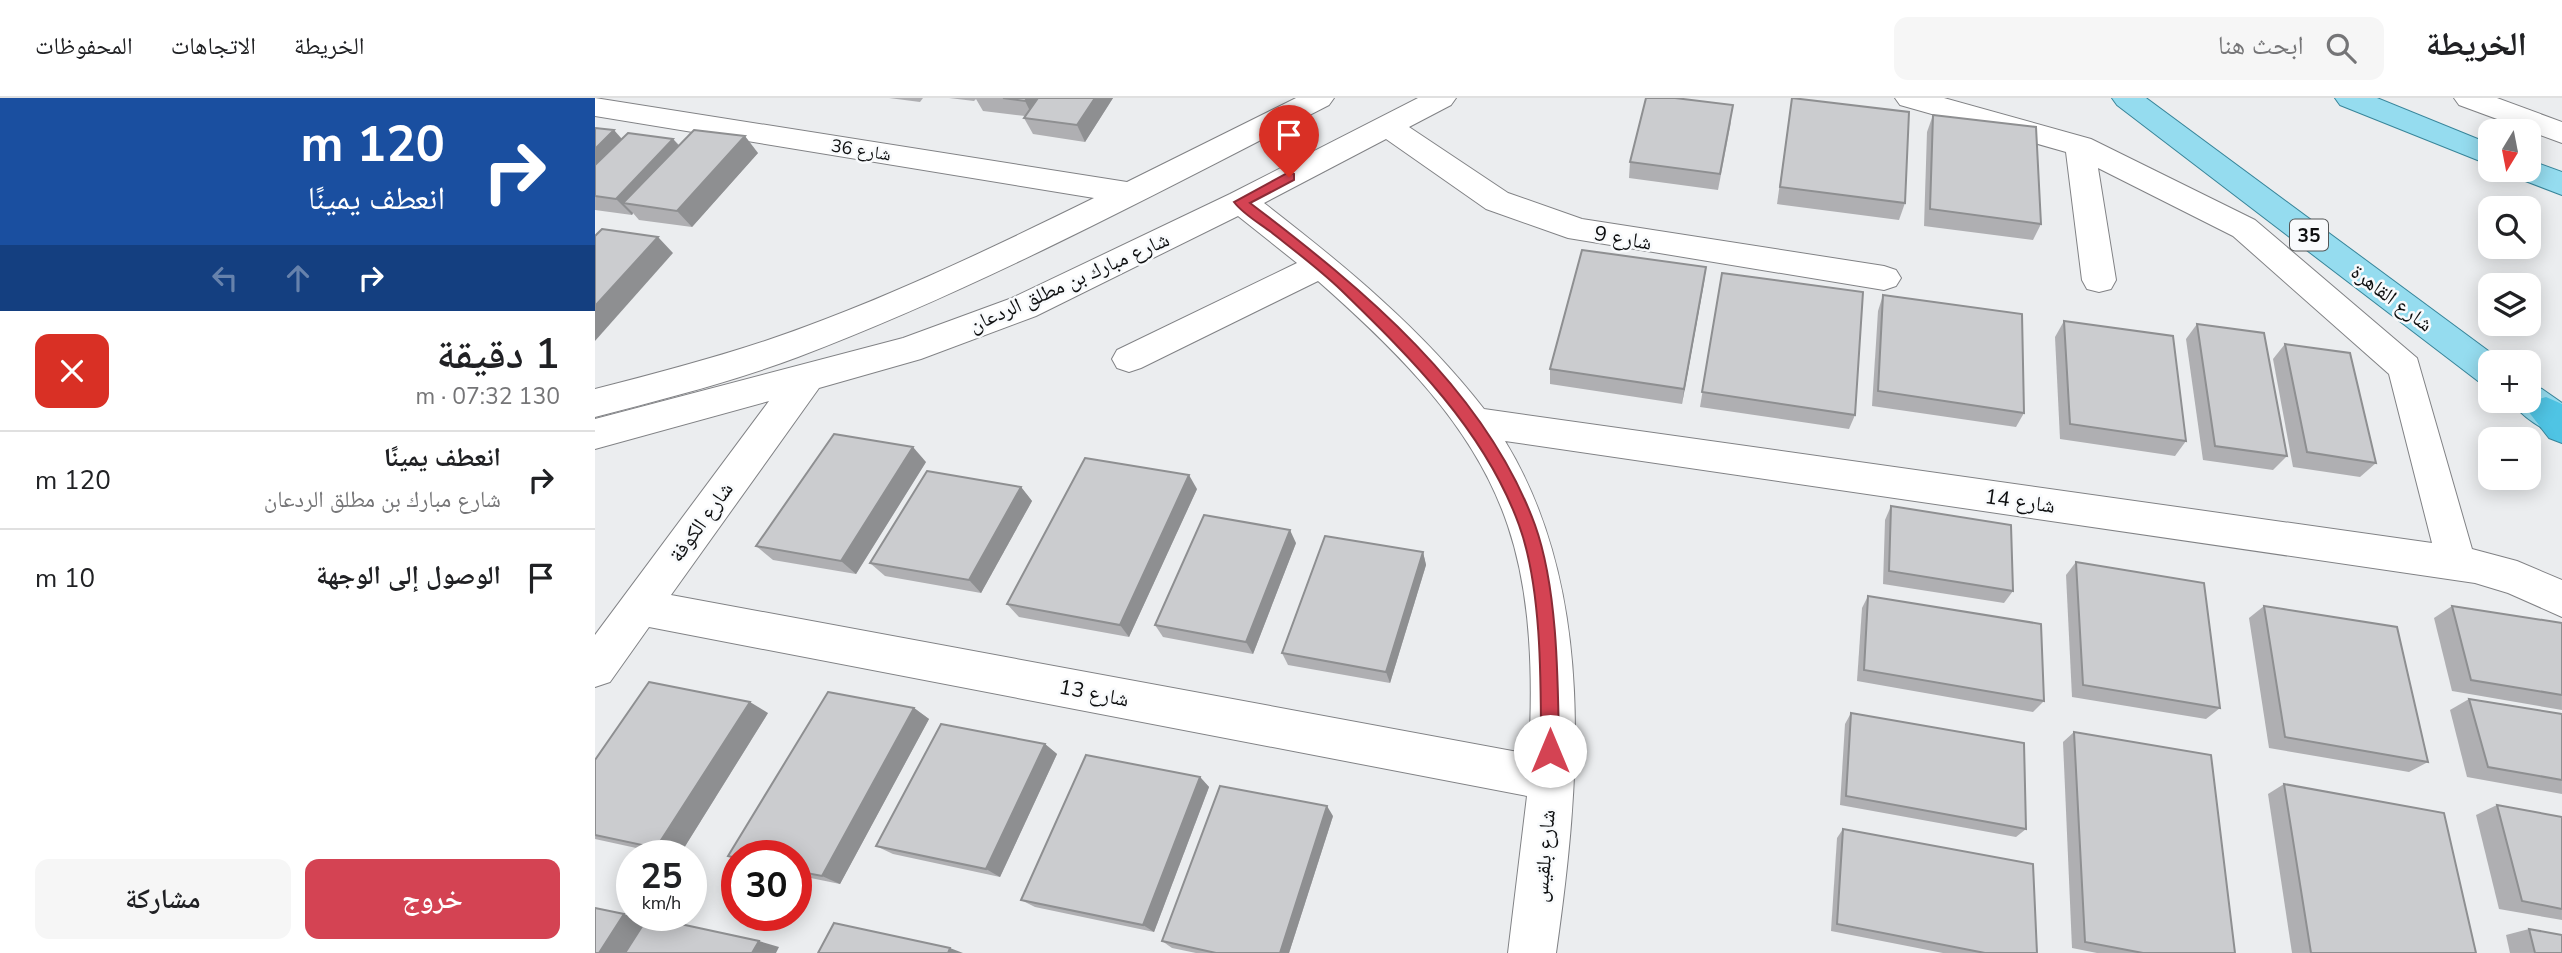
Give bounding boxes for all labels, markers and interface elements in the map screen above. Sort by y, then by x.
search box [1894,17,2384,80]
text: الخريطة [2426,22,2527,67]
text: ابحث هنا [2218,28,2304,63]
icon: search [2322,29,2360,67]
text: المحفوظات [35,30,133,62]
text: الاتجاهات [171,30,256,62]
text: الخريطة [294,30,365,62]
pin [1259,105,1319,177]
text: 120 m [301,111,445,178]
icon: arrive [1270,116,1308,154]
north arrow [2478,119,2541,182]
map controls [2478,119,2541,490]
icon: right [469,126,560,217]
street label: شارع 36 [829,133,893,167]
text: انعطف يمينًا [308,177,445,220]
button: search [2478,196,2541,259]
street label: شارع 9 [1592,219,1654,257]
road number: 35 [2290,220,2328,251]
street label: شارع مبارك بن مطلق الردعان [964,225,1174,339]
street label: شارع القاهرة [2345,258,2439,338]
icon: left [206,259,244,297]
icon: ahead [279,259,317,297]
icon: right [352,259,390,297]
button: layers [2478,273,2541,336]
text: 1 دقيقة [436,326,560,383]
button: close [35,334,109,408]
button: + [2478,350,2541,413]
text: 130 m · 07:32 [415,381,560,412]
button: − [2478,427,2541,490]
text: انعطف يمينًا [384,440,501,475]
icon: right [522,461,560,499]
text: 120 m [35,463,111,498]
street label: شارع الكوفة [662,476,740,568]
street label: شارع 14 [1983,482,2057,520]
text: شارع مبارك بن مطلق الردعان [264,484,501,515]
text: الوصول إلى الوجهة [316,558,501,593]
icon: arrive [522,559,560,597]
text: 10 m [35,561,95,596]
street label: شارع 13 [1057,673,1131,713]
position arrow [1513,714,1587,788]
street label: شارع بلقيس [1526,808,1562,904]
speed limit sign: 30 [721,840,812,931]
text: 25 [640,853,683,900]
button: مشاركة [35,859,291,939]
button: خروج [305,859,560,939]
text: km/h [642,891,681,915]

